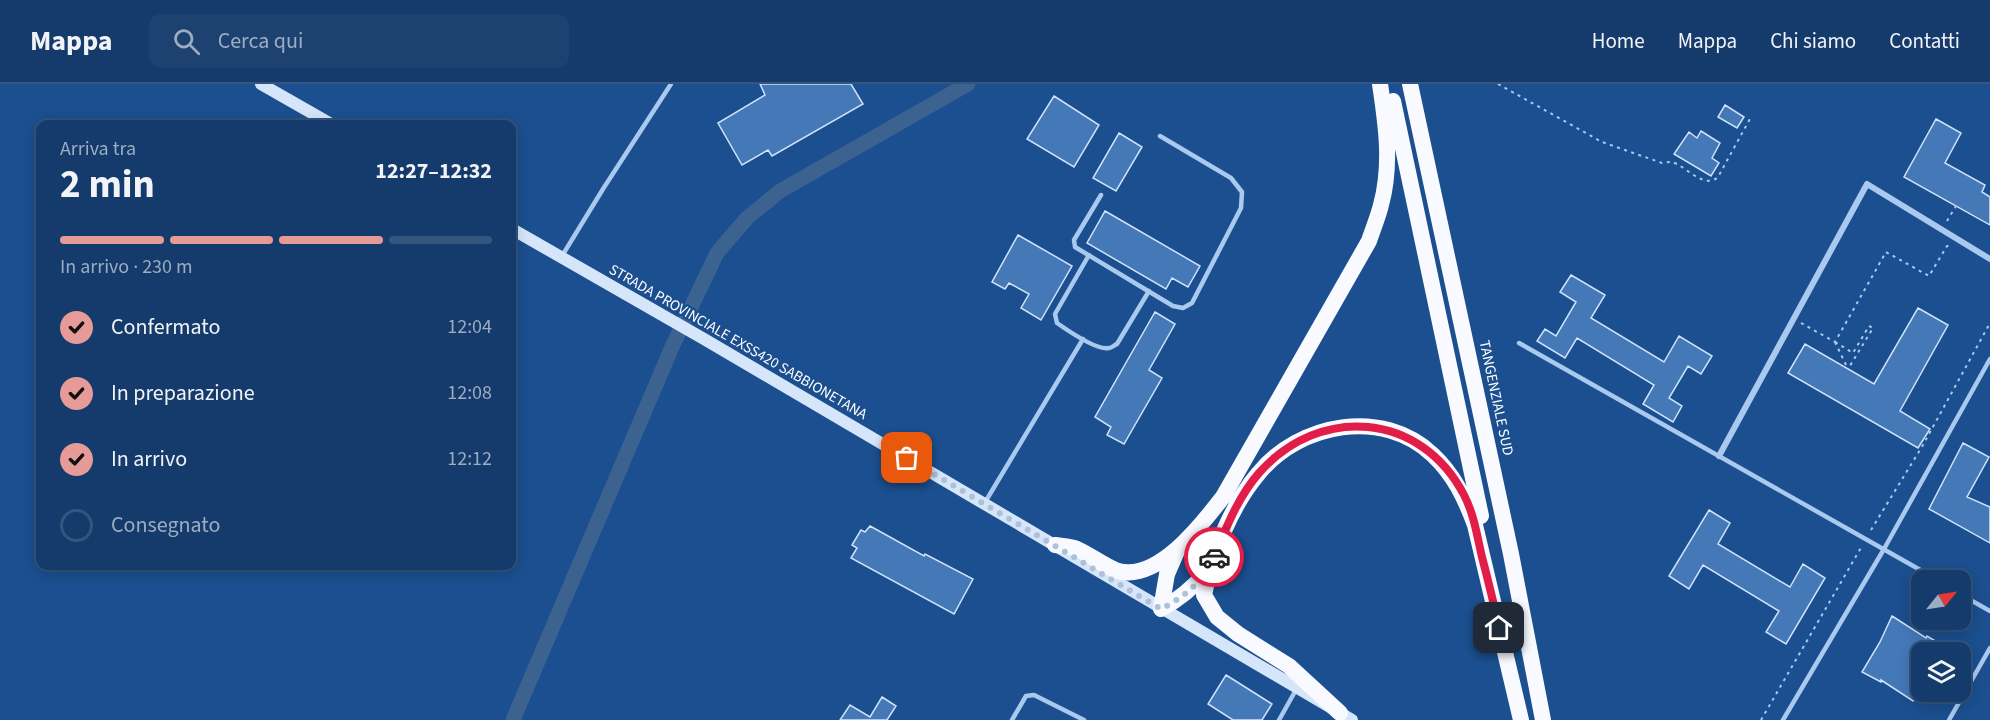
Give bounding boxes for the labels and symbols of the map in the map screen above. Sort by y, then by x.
street label: STRADA PROVINCIALE EXSS420 SABBIONETANA [605,259,872,425]
street label: TANGENZIALE SUD [1474,338,1518,458]
pin [881,432,932,483]
courier [1184,527,1244,587]
north arrow [1911,570,1971,630]
pin [1473,602,1524,653]

